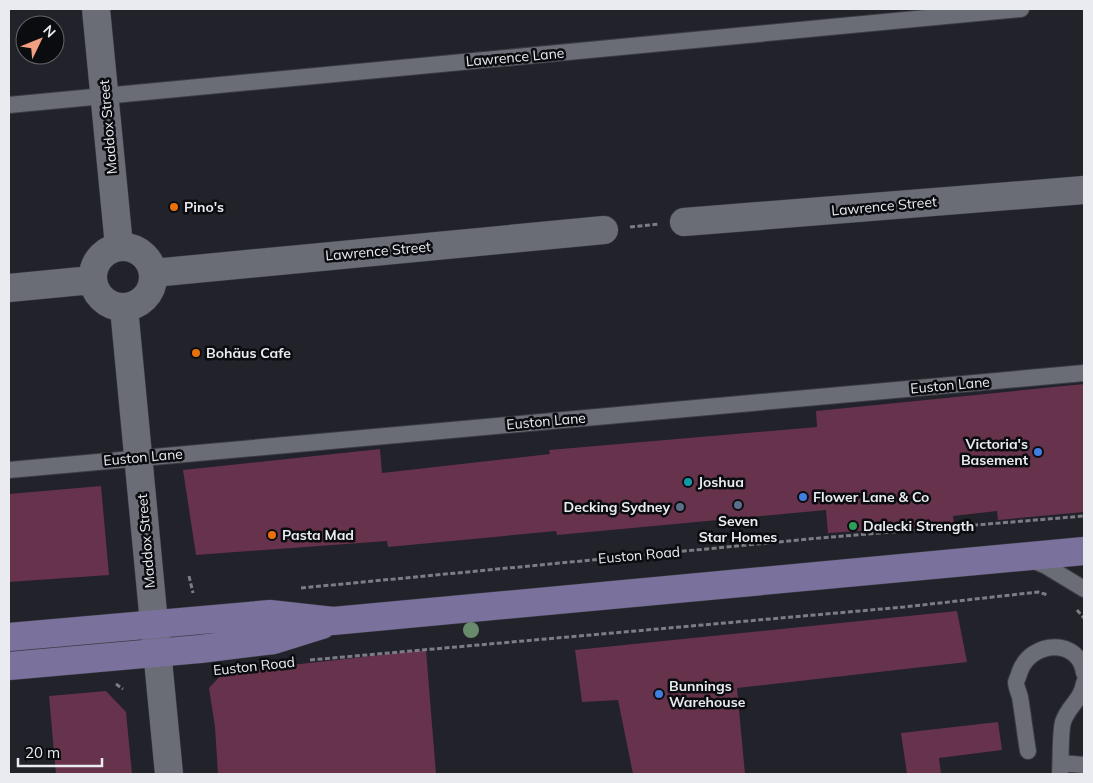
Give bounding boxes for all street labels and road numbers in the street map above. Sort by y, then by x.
street label: Lawrence Lane [465,44,565,70]
street label: Maddox Street [95,79,121,175]
street label: Lawrence Street [831,192,938,220]
street label: Lawrence Street [325,237,432,265]
street label: Euston Lane [910,373,990,397]
street label: Euston Lane [506,409,586,433]
street label: Euston Lane [103,445,183,469]
street label: Maddox Street [133,493,159,589]
street label: Euston Road [597,542,681,568]
street label: Euston Road [212,653,296,679]

